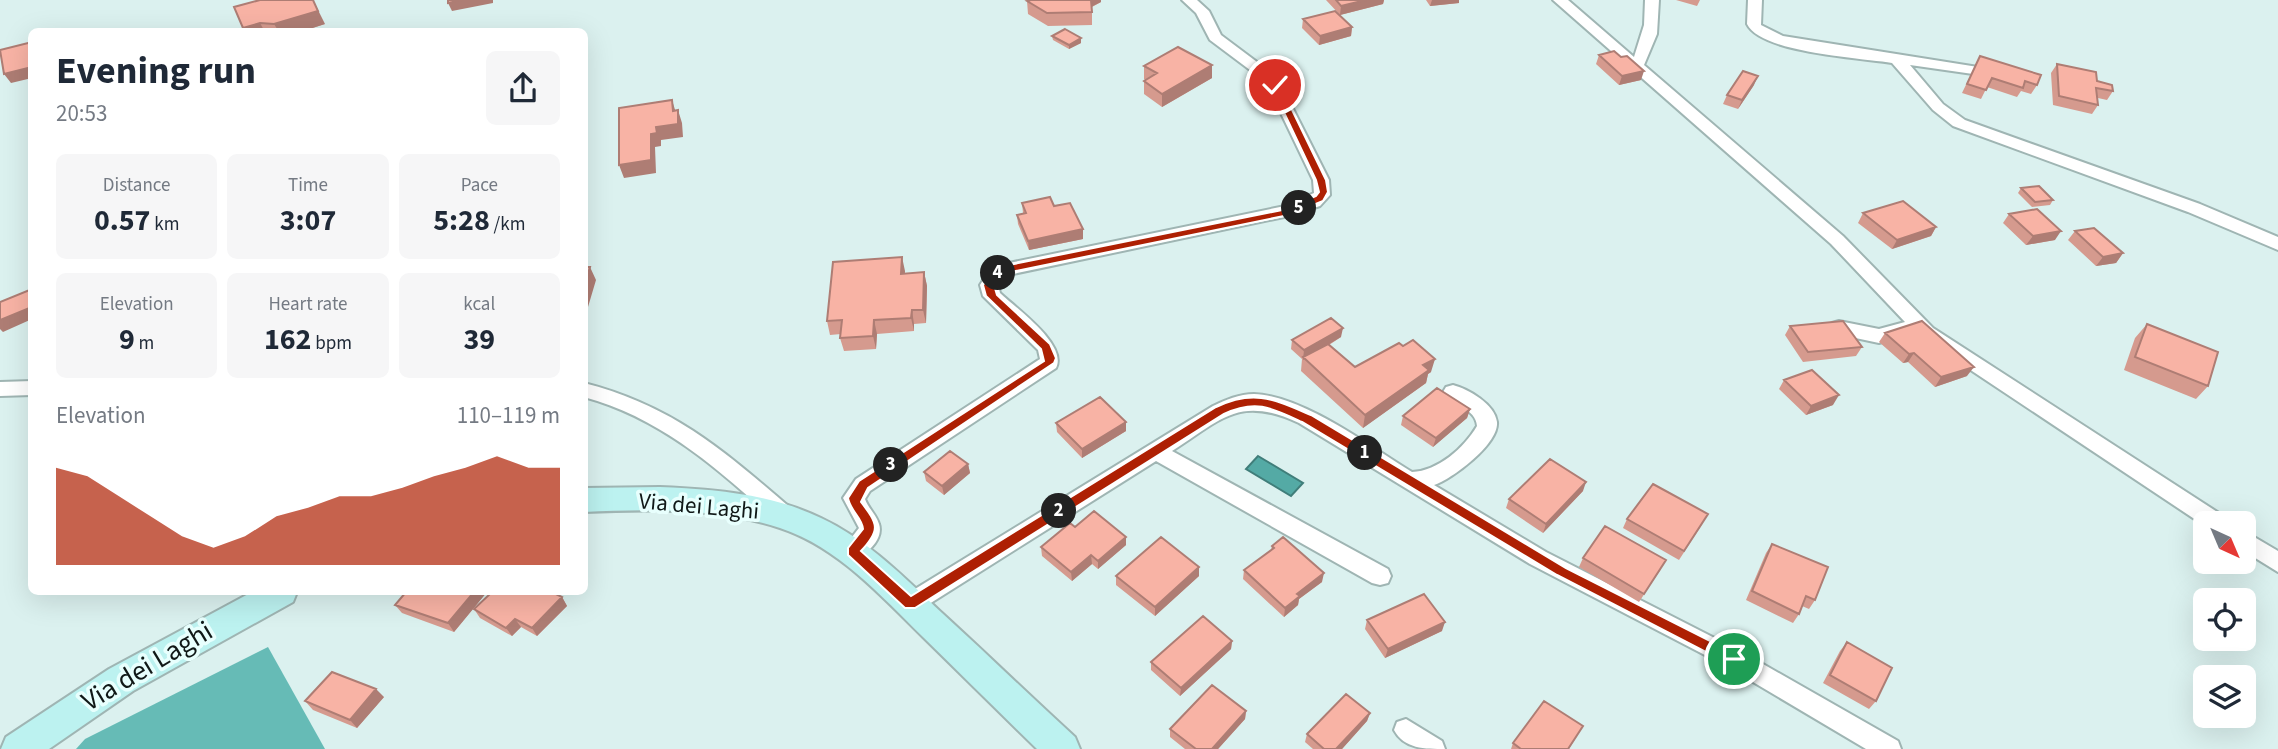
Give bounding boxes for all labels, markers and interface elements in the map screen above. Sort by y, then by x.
text: Evening run [56,44,256,98]
button: share [486,51,560,125]
pin [1245,55,1305,115]
icon: check [1256,66,1294,104]
text: 20:53 [56,97,107,130]
text: Distance [103,172,170,199]
text: Time [288,172,328,199]
text: Pace [461,172,498,199]
pin: 5 [1282,190,1316,226]
text: 5 [1293,194,1304,221]
text: 0.57 [94,199,150,242]
text: 3:07 [280,199,336,242]
text: 5:28 [433,199,490,242]
text: km [150,211,179,238]
text: /km [490,211,525,238]
pin: 4 [981,256,1016,290]
text: 4 [992,259,1003,286]
text: Elevation [100,291,174,318]
text: Heart rate [268,291,347,318]
text: kcal [463,291,495,318]
text: 9 [119,318,135,361]
text: 162 [264,318,311,361]
text: 39 [463,318,495,361]
text: m [135,330,154,357]
text: bpm [311,330,352,357]
text: Elevation [56,399,146,432]
text: 110–119 m [457,399,560,432]
pin: 1 [1348,435,1382,470]
text: 1 [1359,439,1370,466]
pin: 3 [874,448,908,482]
text: 3 [885,451,896,478]
street label: Via dei Laghi [637,484,761,528]
pin: 2 [1042,494,1076,528]
text: 2 [1053,497,1064,524]
north arrow [2193,511,2256,574]
map controls [2193,511,2256,728]
button: locate [2193,588,2256,651]
street label: Via dei Laghi [74,611,220,721]
pin [1704,629,1764,689]
icon: arrive [1715,640,1753,678]
button: layers [2193,665,2256,728]

